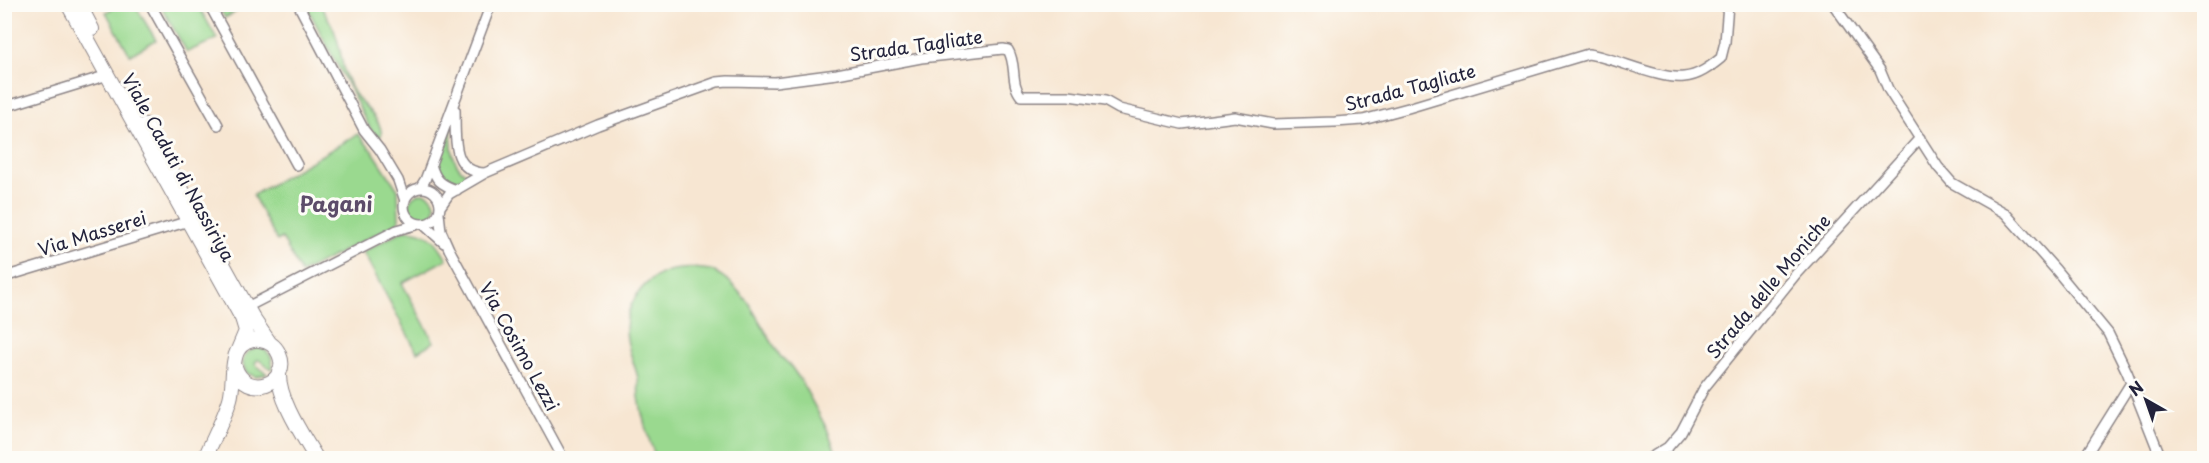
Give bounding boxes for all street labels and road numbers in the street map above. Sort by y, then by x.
street label: Strada Tagliate [848,22,984,68]
street label: Strada Tagliate [1342,57,1478,117]
street label: Viale Caduti di Nassiriya [116,68,243,267]
street label: Via Masserei [34,204,150,262]
street label: Strada delle Moniche [1699,208,1837,364]
street label: Via Cosimo Lezzi [473,277,567,415]

